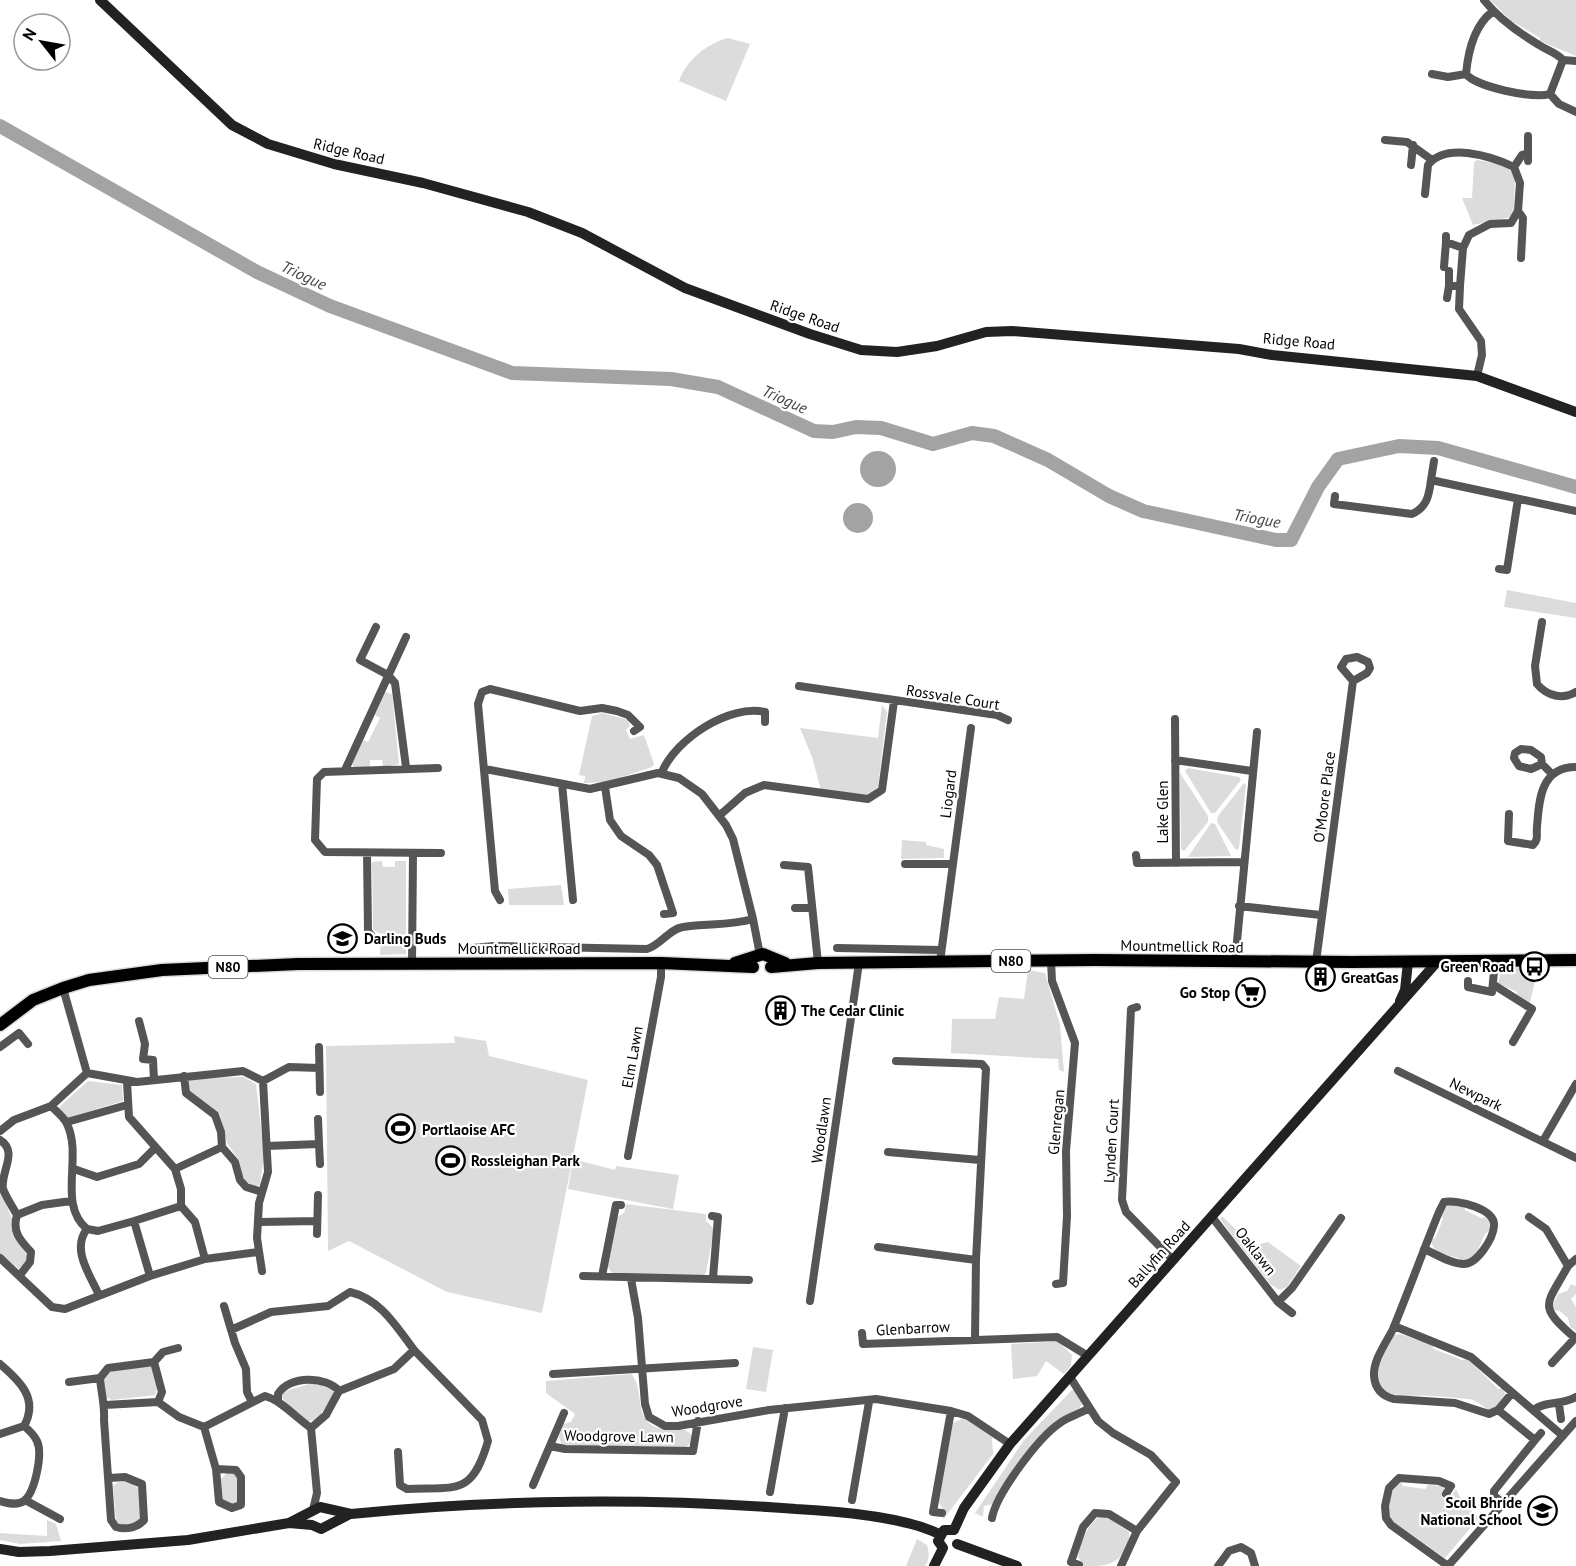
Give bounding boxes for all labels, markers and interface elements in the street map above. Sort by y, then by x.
north arrow [12,12,72,72]
text: N [18,25,40,44]
street label: Ridge Road [312,134,386,168]
water label: Triogue [278,256,330,294]
street label: Ridge Road [768,295,842,337]
street label: Ridge Road [1262,328,1336,354]
water label: Triogue [759,380,811,418]
water label: Triogue [1232,504,1283,532]
street label: Rossvale Court [905,680,1001,714]
street label: O'Moore Place [1309,750,1339,844]
street label: Liogard [936,769,960,819]
street label: Lake Glen [1153,781,1172,843]
school or university icon: Darling Buds [327,922,359,954]
place label: Darling Buds [364,929,446,948]
street label: Mountmellick Road [1120,935,1244,957]
street label: Mountmellick Road [457,939,581,958]
road number: N80 [992,950,1030,972]
bus stop icon: Green Road [1519,950,1551,982]
road number: N80 [208,956,248,978]
place label: Green Road [1441,957,1514,976]
building icon: GreatGas [1304,961,1336,993]
place label: GreatGas [1341,968,1399,987]
supermarket icon: Go Stop [1235,976,1267,1008]
place label: Go Stop [1180,983,1230,1002]
building icon: The Cedar Clinic [764,994,796,1026]
place label: The Cedar Clinic [801,1001,905,1020]
street label: Elm Lawn [617,1024,647,1090]
street label: Newpark [1446,1073,1506,1115]
street label: Glenregan [1044,1088,1068,1156]
street label: Woodlawn [807,1096,835,1164]
street label: Lynden Court [1099,1098,1123,1184]
sports icon: Portlaoise AFC [385,1113,417,1145]
place label: Portlaoise AFC [422,1120,516,1139]
sports icon: Rossleighan Park [434,1144,466,1176]
place label: Rossleighan Park [471,1151,581,1170]
street label: Ballyfin Road [1124,1216,1194,1292]
street label: Oaklawn [1231,1223,1281,1279]
street label: Glenbarrow [876,1317,950,1339]
street label: Woodgrove [670,1391,744,1421]
street label: Woodgrove Lawn [564,1426,674,1446]
place label: Scoil Bhríde National School [1420,1493,1523,1529]
school or university icon: Scoil Bhríde National School [1527,1495,1559,1527]

